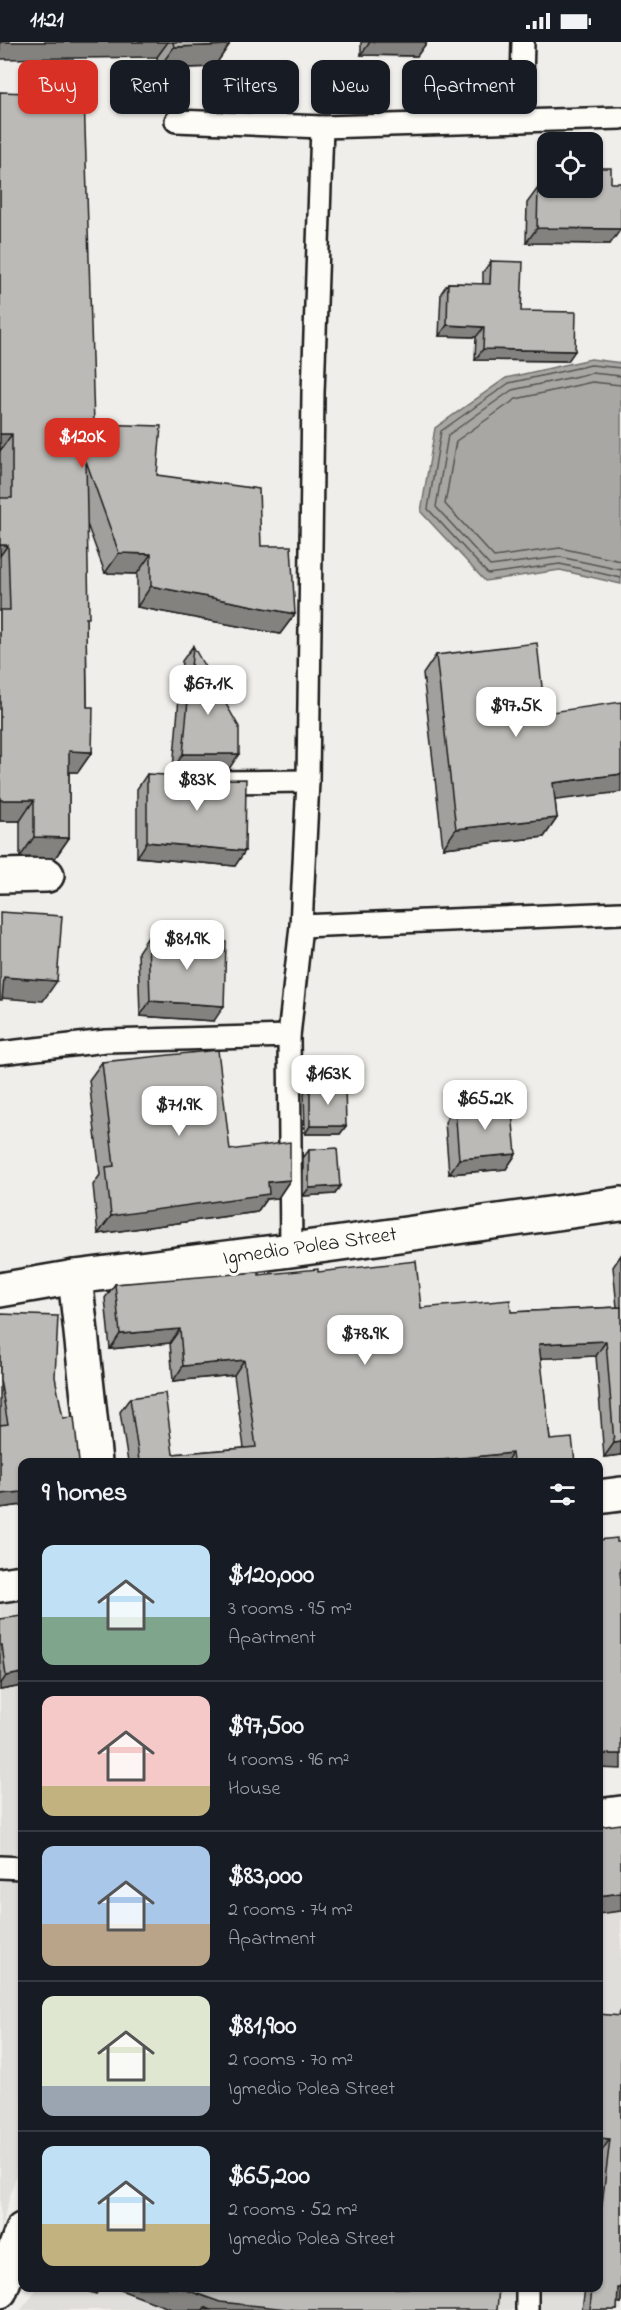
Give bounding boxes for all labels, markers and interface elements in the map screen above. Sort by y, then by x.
text: 11:21 [30,5,64,37]
chip: Buy [18,60,98,114]
chip: Rent [110,60,190,114]
chip: Filters [202,60,299,114]
chip: New [311,60,390,114]
chip: Apartment [402,60,537,114]
map controls [537,132,603,198]
button: locate [537,132,603,198]
pin: $120K [40,418,124,469]
text: $120K [59,423,105,452]
pin: $67.1K [159,665,257,716]
text: $67.1K [183,670,233,699]
pin: $97.5K [467,687,565,738]
text: $97.5K [490,692,542,721]
pin: $83K [161,761,233,812]
text: $83K [178,766,216,795]
pin: $81.9K [138,920,236,971]
text: $81.9K [164,925,210,954]
pin: $163K [286,1055,370,1106]
text: $163K [305,1060,351,1089]
pin: $65.2K [436,1080,534,1131]
text: $65.2K [457,1085,513,1114]
pin: $71.9K [130,1086,228,1137]
text: $71.9K [156,1091,202,1120]
street label: Igmedio Polea Street [221,1220,399,1276]
pin: $78.9K [316,1315,414,1366]
text: $78.9K [341,1320,389,1349]
text: 9 homes [42,1475,127,1513]
icon: filters [546,1478,579,1511]
text: $120,000 [228,1557,314,1595]
icon: home [90,1569,162,1641]
text: 3 rooms · 95 m² [228,1595,352,1624]
text: Apartment [228,1624,316,1653]
text: $97,500 [228,1708,304,1746]
icon: home [90,1720,162,1792]
text: 4 rooms · 96 m² [228,1746,349,1775]
text: House [228,1775,281,1804]
text: $83,000 [228,1858,302,1896]
icon: home [90,1870,162,1942]
text: 2 rooms · 74 m² [228,1896,353,1925]
text: Apartment [228,1925,316,1954]
text: $81,900 [228,2008,297,2046]
icon: home [90,2020,162,2092]
text: 2 rooms · 70 m² [228,2046,353,2075]
text: Igmedio Polea Street [228,2075,395,2104]
text: $65,200 [228,2158,310,2196]
icon: home [90,2170,162,2242]
text: 2 rooms · 52 m² [228,2196,358,2225]
text: Igmedio Polea Street [228,2225,395,2254]

